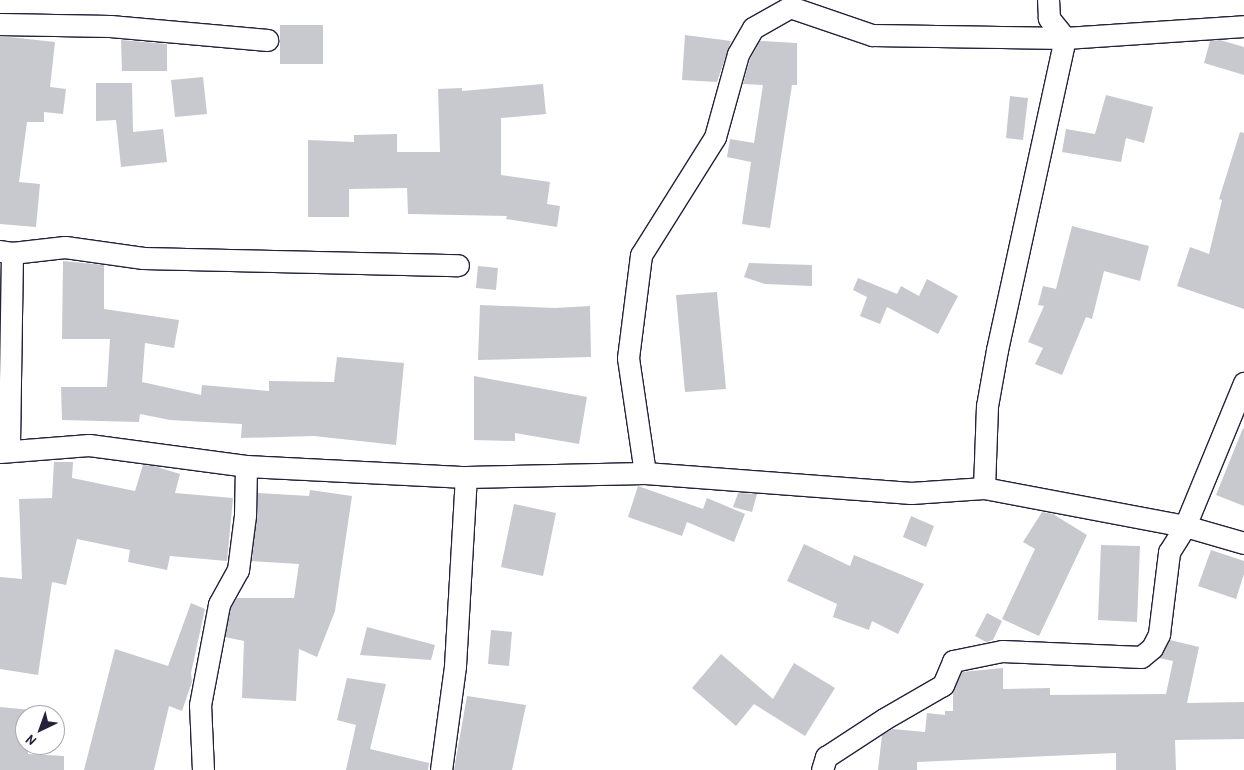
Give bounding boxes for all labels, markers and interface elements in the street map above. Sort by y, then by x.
north arrow [15,705,65,755]
text: N [21,731,39,750]

